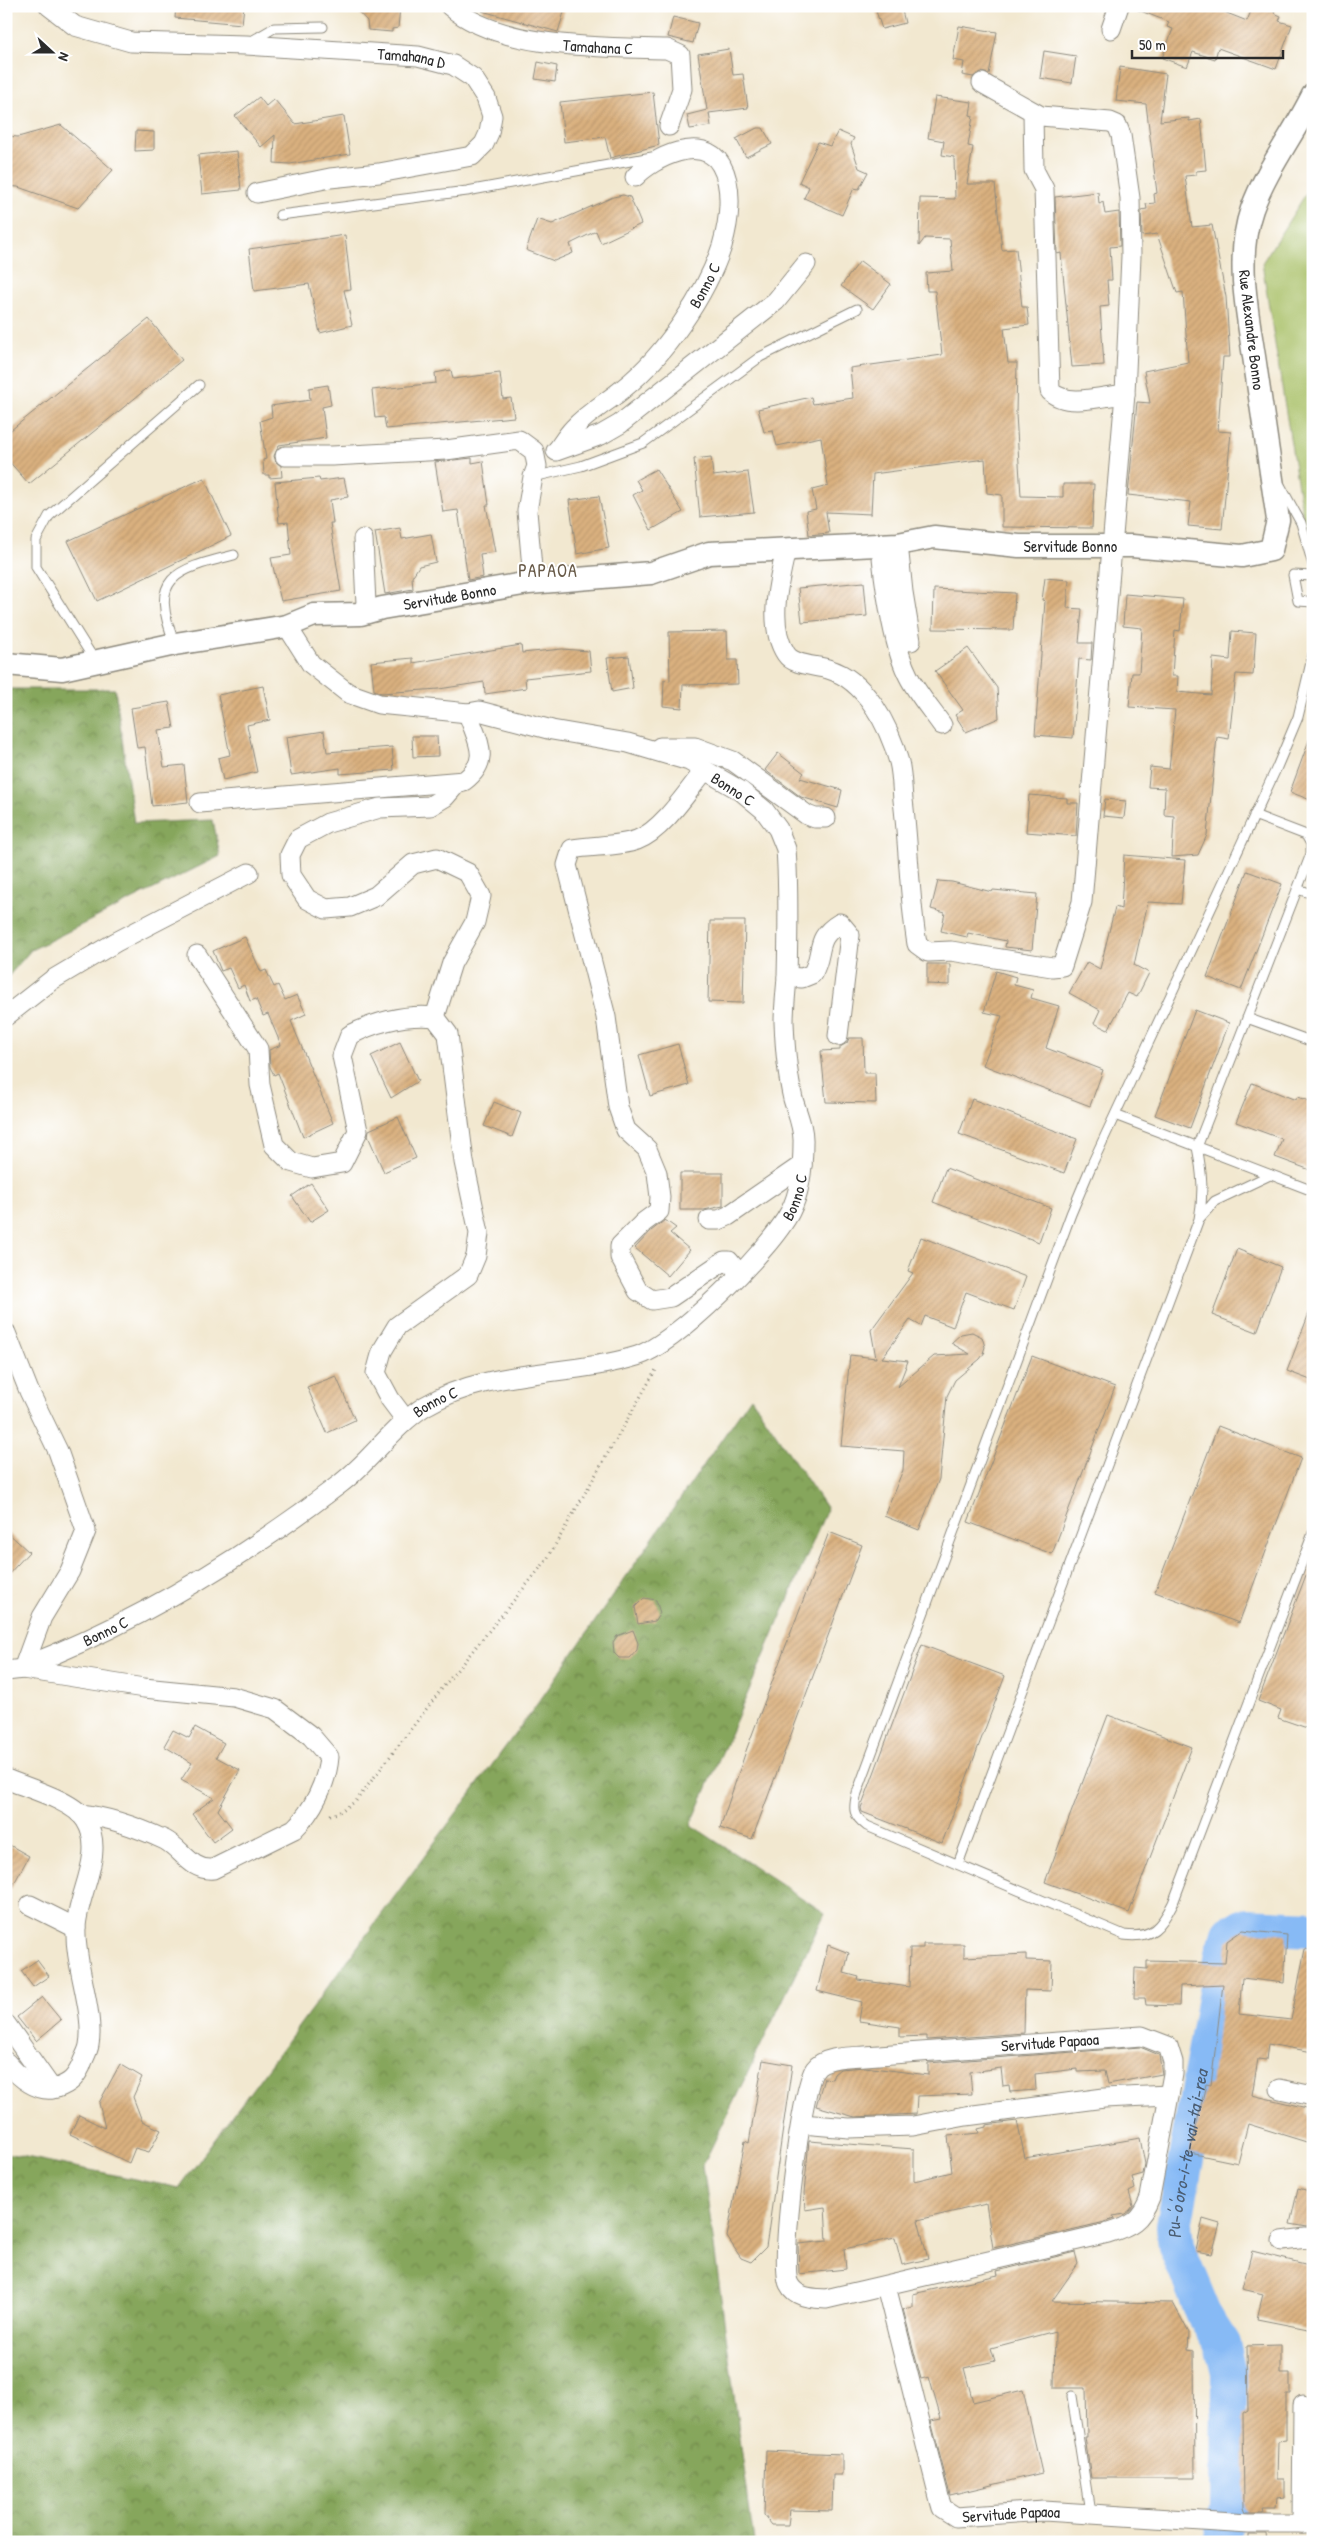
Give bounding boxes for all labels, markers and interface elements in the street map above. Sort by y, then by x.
north arrow [28,28,78,78]
scale bar [1132,28,1283,60]
street label: Tamahana C [562,33,634,59]
text: 50 m [1139,34,1166,55]
street label: Tamahana D [377,42,448,74]
text: N [54,50,75,64]
street label: Bonno C [684,259,725,312]
street label: Rue Alexandre Bonno [1234,269,1270,392]
street label: Servitude Bonno [1024,535,1118,557]
district label: PAPAOA [518,558,578,583]
street label: Servitude Bonno [402,578,498,615]
street label: Bonno C [707,767,759,811]
street label: Bonno C [777,1172,812,1225]
street label: Bonno C [408,1381,461,1422]
street label: Bonno C [79,1610,132,1651]
street label: Servitude Papaoa [1000,2028,1100,2056]
water label: Pu-'o'oro-i-te-vai-ta'i-rea [1161,2066,1214,2240]
street label: Servitude Papaoa [962,2500,1061,2528]

